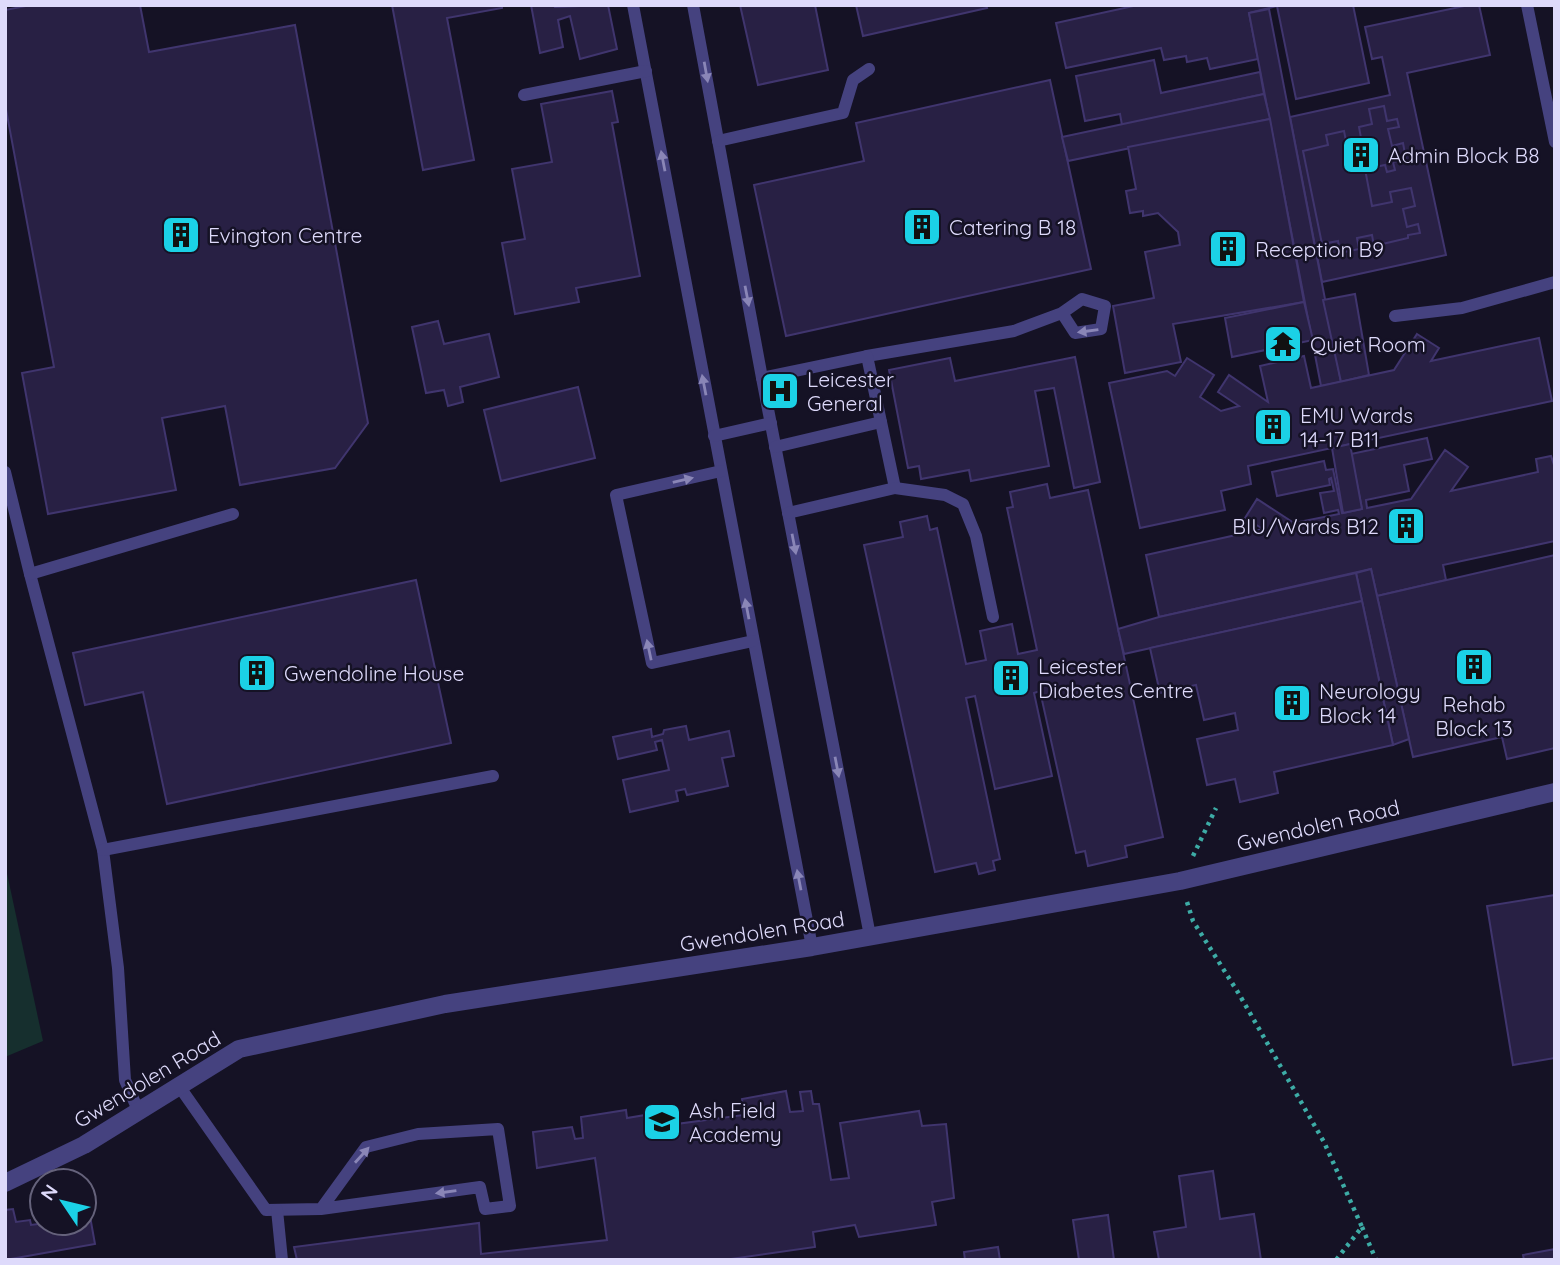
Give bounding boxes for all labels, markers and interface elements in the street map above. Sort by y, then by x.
one-way arrow [700,61,711,83]
building icon: Admin Block B8 [1340,134,1382,176]
place label: Admin Block B8 [1388,142,1540,168]
one-way arrow [657,150,668,172]
building icon: Catering B 18 [901,206,943,248]
building icon: Evington Centre [160,214,202,256]
place label: Catering B 18 [949,214,1076,240]
place label: Evington Centre [208,222,362,248]
building icon: Reception B9 [1207,228,1249,270]
place label: Reception B9 [1255,236,1384,262]
one-way arrow [742,285,753,307]
temple icon: Quiet Room [1262,323,1304,365]
one-way arrow [1077,326,1099,337]
place label: Quiet Room [1310,331,1426,357]
place label: Leicester General [807,366,894,416]
hospital icon: Leicester General [759,370,801,412]
one-way arrow [699,374,710,396]
place label: EMU Wards 14-17 B11 [1300,402,1413,452]
building icon: EMU Wards 14-17 B11 [1252,406,1294,448]
one-way arrow [672,474,694,485]
building icon: BIU/Wards B12 [1385,505,1427,547]
place label: BIU/Wards B12 [1232,513,1379,539]
one-way arrow [789,533,800,555]
one-way arrow [741,598,752,620]
one-way arrow [643,639,654,661]
building icon: Rehab Block 13 [1453,646,1495,688]
building icon: Gwendoline House [236,652,278,694]
place label: Leicester Diabetes Centre [1038,653,1194,703]
building icon: Leicester Diabetes Centre [990,657,1032,699]
place label: Gwendoline House [284,660,464,686]
place label: Neurology Block 14 [1319,678,1421,728]
building icon: Neurology Block 14 [1271,682,1313,724]
place label: Rehab Block 13 [1435,691,1513,741]
one-way arrow [832,756,843,778]
street label: Gwendolen Road [1234,794,1402,856]
one-way arrow [793,869,804,891]
street label: Gwendolen Road [678,905,846,957]
street label: Gwendolen Road [69,1025,225,1133]
place label: Ash Field Academy [689,1097,782,1147]
school or university icon: Ash Field Academy [641,1101,683,1143]
one-way arrow [354,1146,370,1164]
north arrow [28,1167,98,1237]
text: N [35,1180,63,1205]
one-way arrow [435,1187,457,1198]

